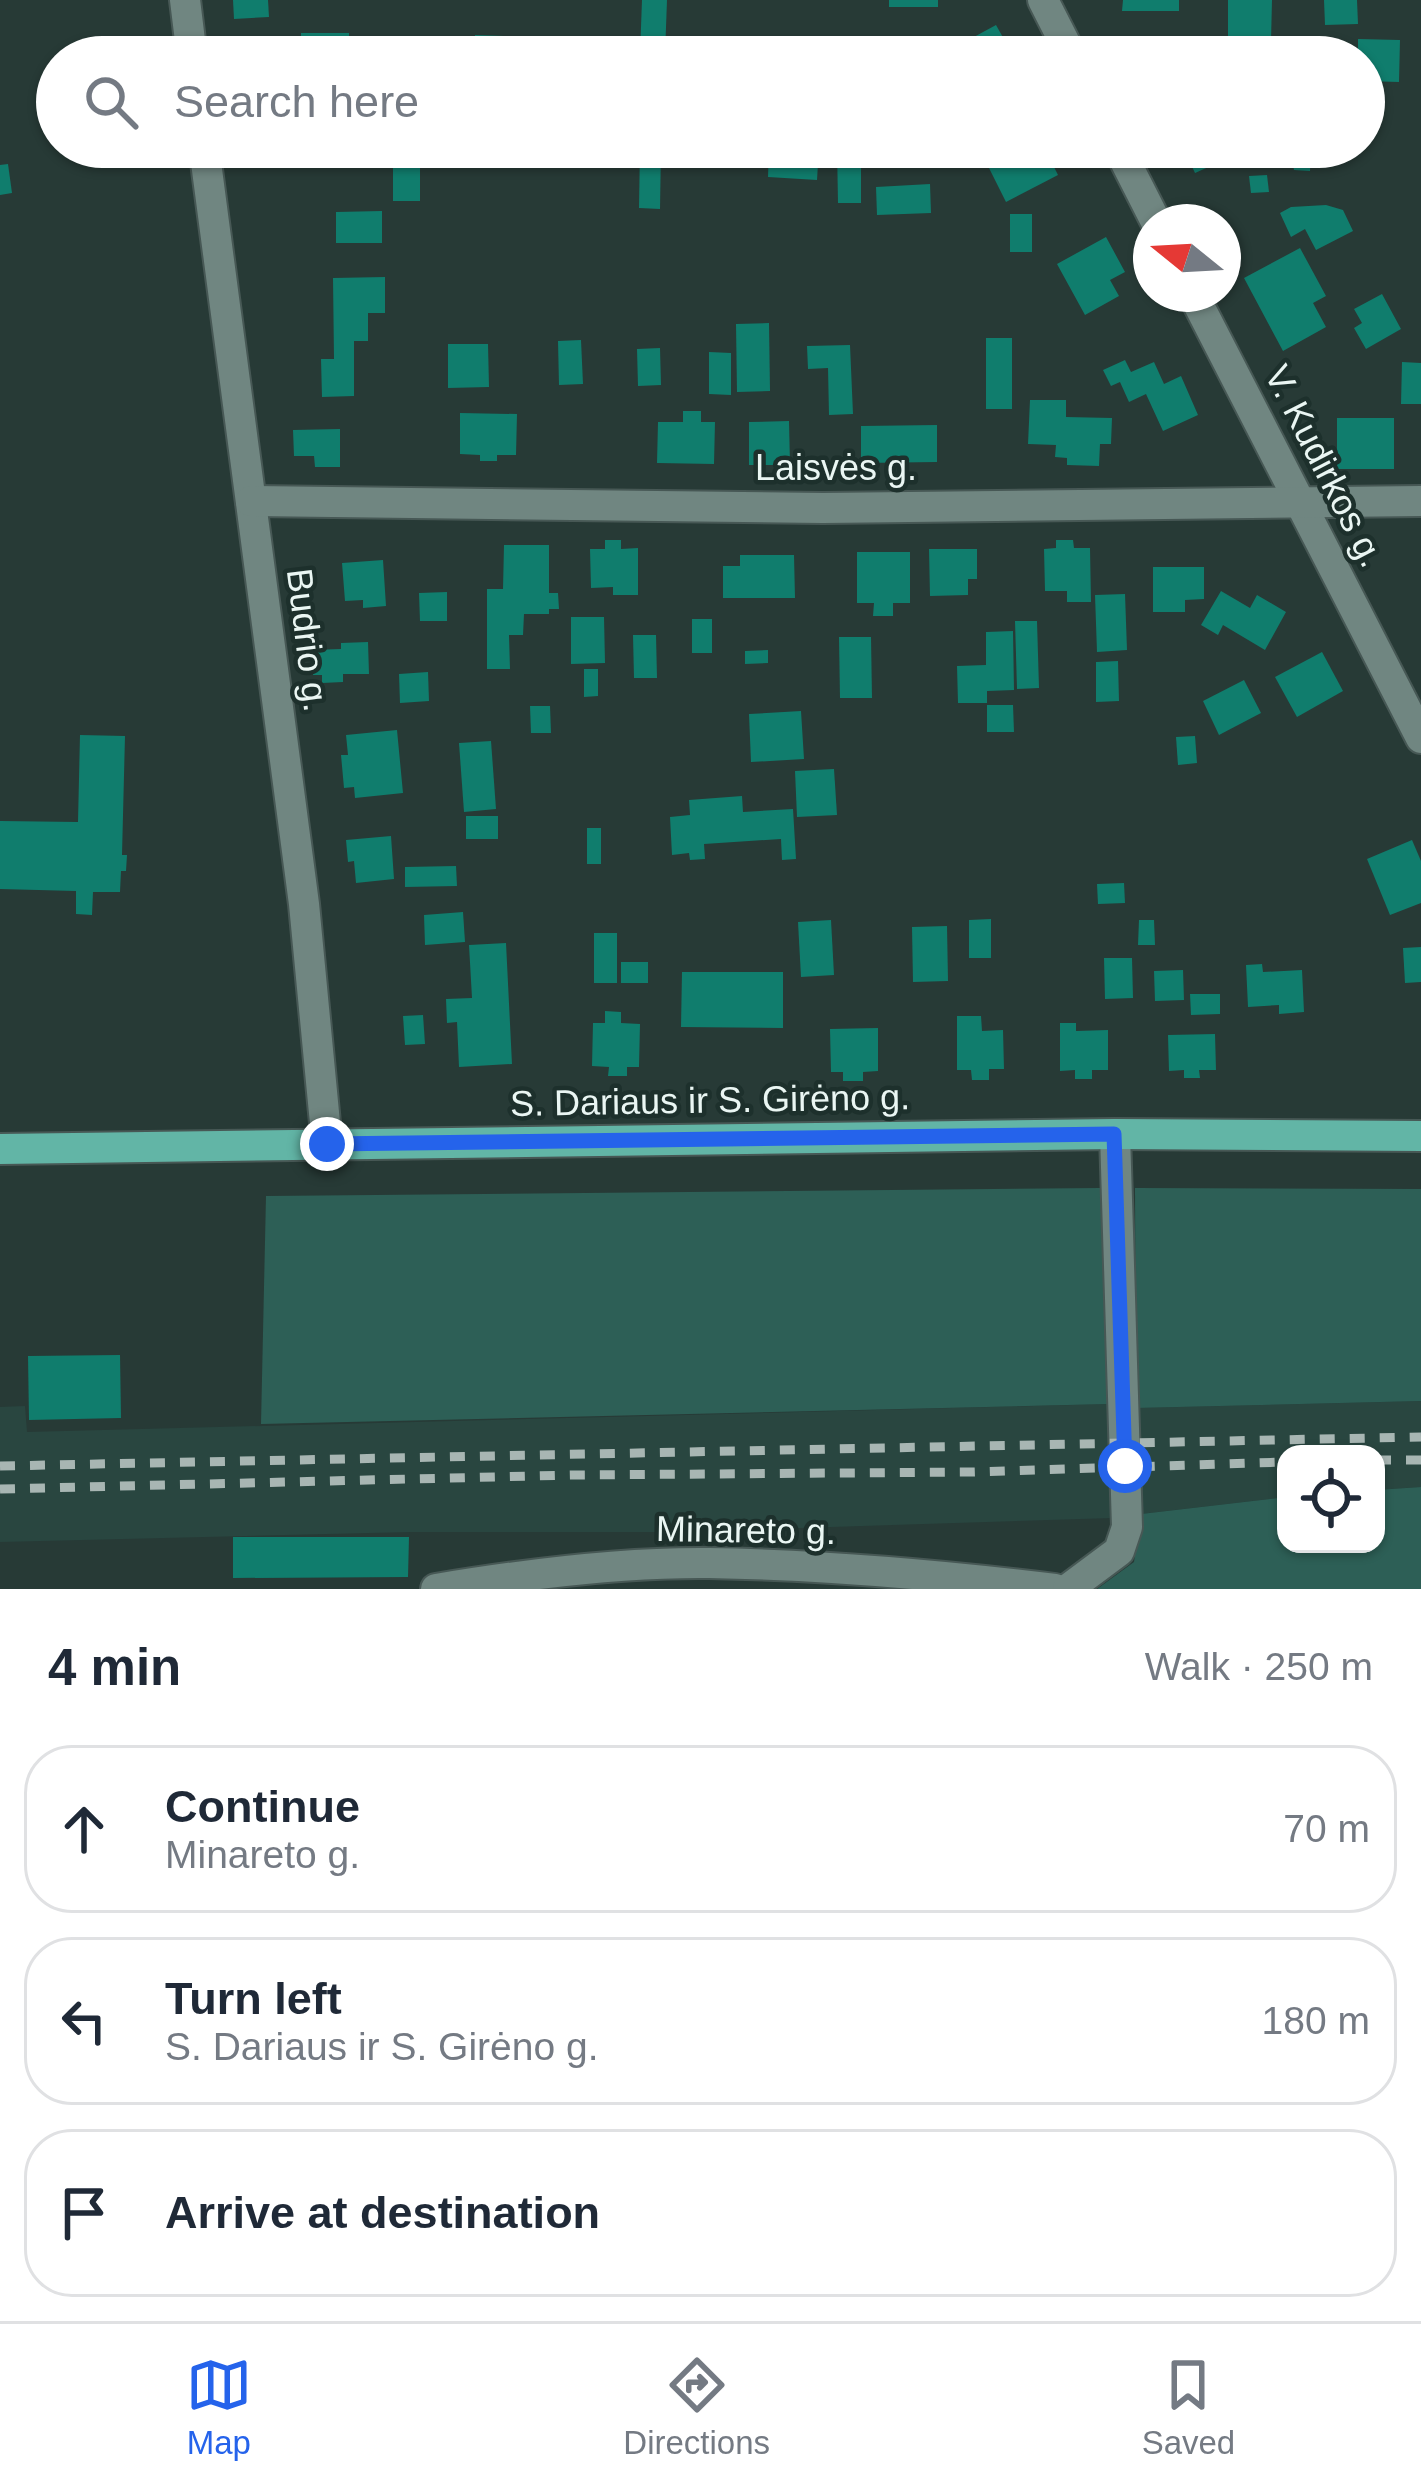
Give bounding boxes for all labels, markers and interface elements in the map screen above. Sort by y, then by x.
search box [36,36,1385,168]
icon: search [78,69,144,135]
text: Search here [174,76,419,127]
north arrow [1133,204,1241,312]
street label: V. Kudirkos g. [1257,358,1393,574]
street label: Laisvės g. [755,447,917,488]
street label: Budrio g. [279,566,337,714]
street label: S. Dariaus ir S. Girėno g. [510,1076,910,1124]
route end [300,1117,354,1171]
route start [1098,1439,1152,1493]
map controls [1277,1445,1385,1553]
button: locate [1277,1445,1385,1553]
street label: Minareto g. [656,1508,836,1552]
text: 4 min [48,1639,181,1696]
text: Walk · 250 m [1145,1645,1373,1688]
text: Continue [165,1781,360,1832]
icon: ahead [51,1796,117,1862]
text: 70 m [1283,1807,1370,1850]
text: Minareto g. [165,1833,360,1876]
text: Turn left [165,1973,342,2024]
icon: left [51,1988,117,2054]
text: 180 m [1262,1999,1370,2042]
text: S. Dariaus ir S. Girėno g. [165,2025,599,2068]
icon: arrive [51,2180,117,2246]
text: Arrive at destination [165,2187,600,2238]
tab: Map [186,2352,252,2462]
tab: Directions [623,2352,770,2462]
tab: Saved [1142,2352,1235,2462]

